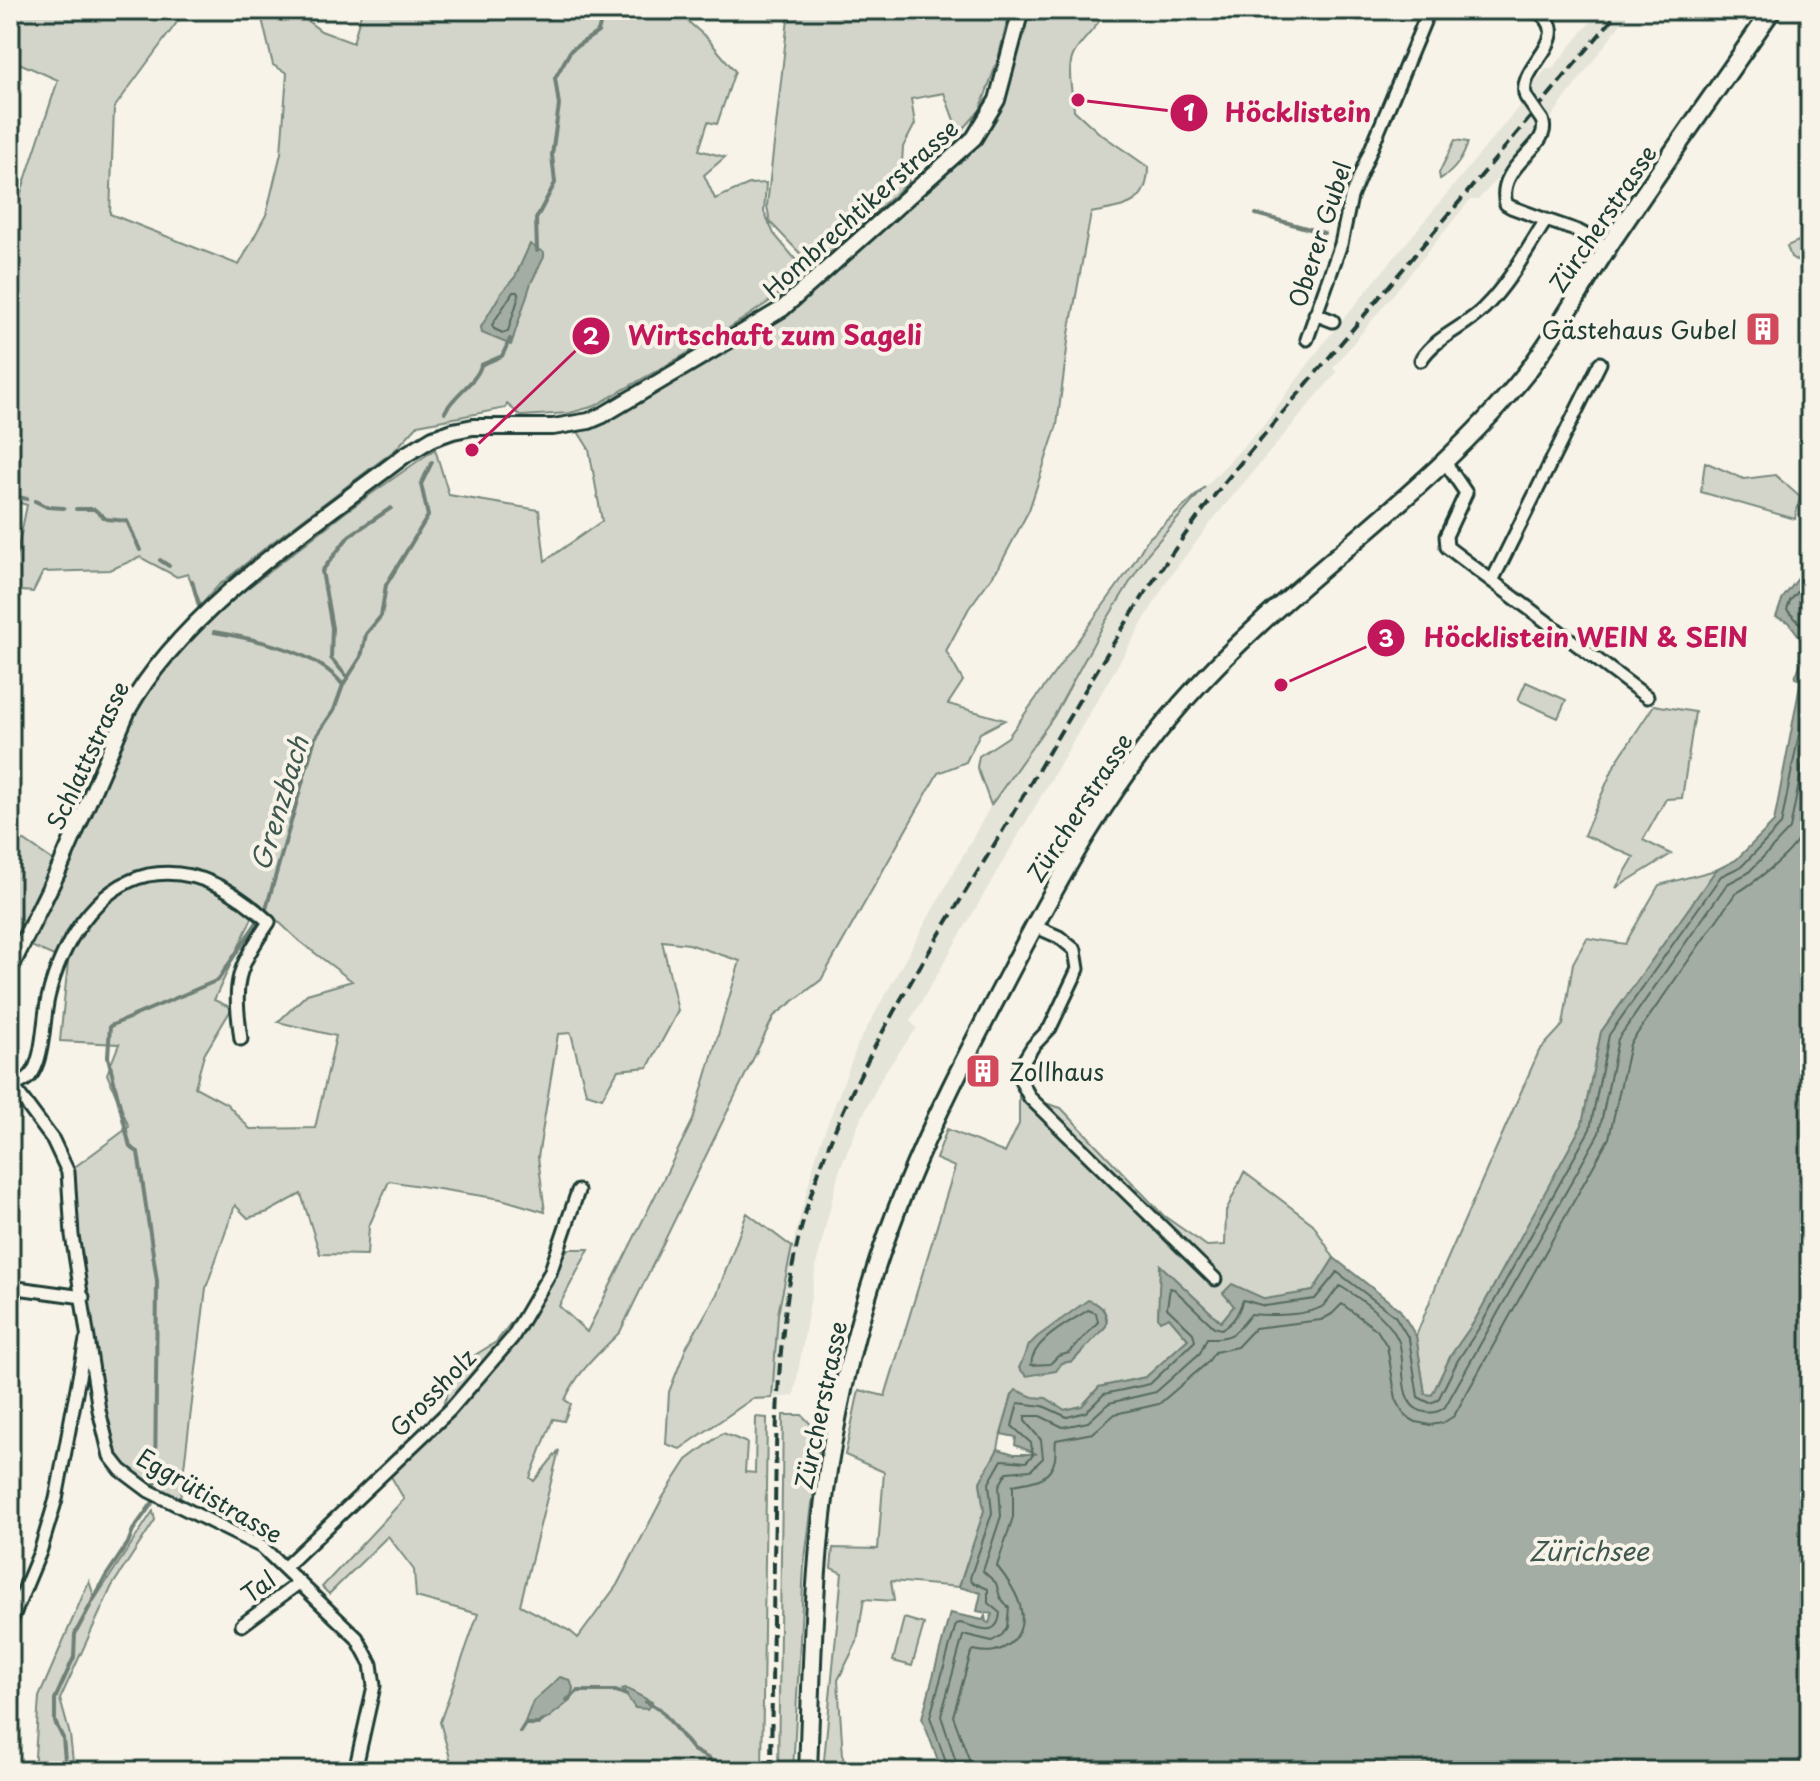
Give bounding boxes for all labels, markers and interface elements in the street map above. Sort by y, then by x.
callout: Höcklistein [1169,88,1388,138]
text: Höcklistein [1225,92,1371,131]
text: 1 [1183,93,1195,129]
street label: Hombrechtikerstrasse [754,110,966,306]
street label: Zürcherstrasse [1539,137,1665,299]
street label: Oberer Gubel [1278,156,1360,312]
building icon: Gästehaus Gubel [1744,310,1782,348]
callout: Wirtschaft zum Sageli [571,311,938,361]
place label: Gästehaus Gubel [1542,311,1737,347]
text: Wirtschaft zum Sageli [628,315,922,354]
text: 2 [583,317,600,353]
callout: Höcklistein WEIN & SEIN [1366,613,1765,663]
text: Höcklistein WEIN & SEIN [1424,617,1748,656]
text: 3 [1378,619,1394,655]
street label: Schlattstrasse [37,675,137,835]
street label: Zürcherstrasse [1017,725,1141,889]
water label: Grenzbach [240,730,318,875]
building icon: Zollhaus [964,1052,1002,1090]
place label: Zollhaus [1009,1053,1104,1089]
street label: Zürcherstrasse [785,1317,855,1493]
street label: Grossholz [380,1339,484,1445]
street label: Eggrütistrasse [130,1439,290,1551]
water label: Zürichsee [1529,1531,1650,1570]
street label: Tal [233,1561,283,1611]

